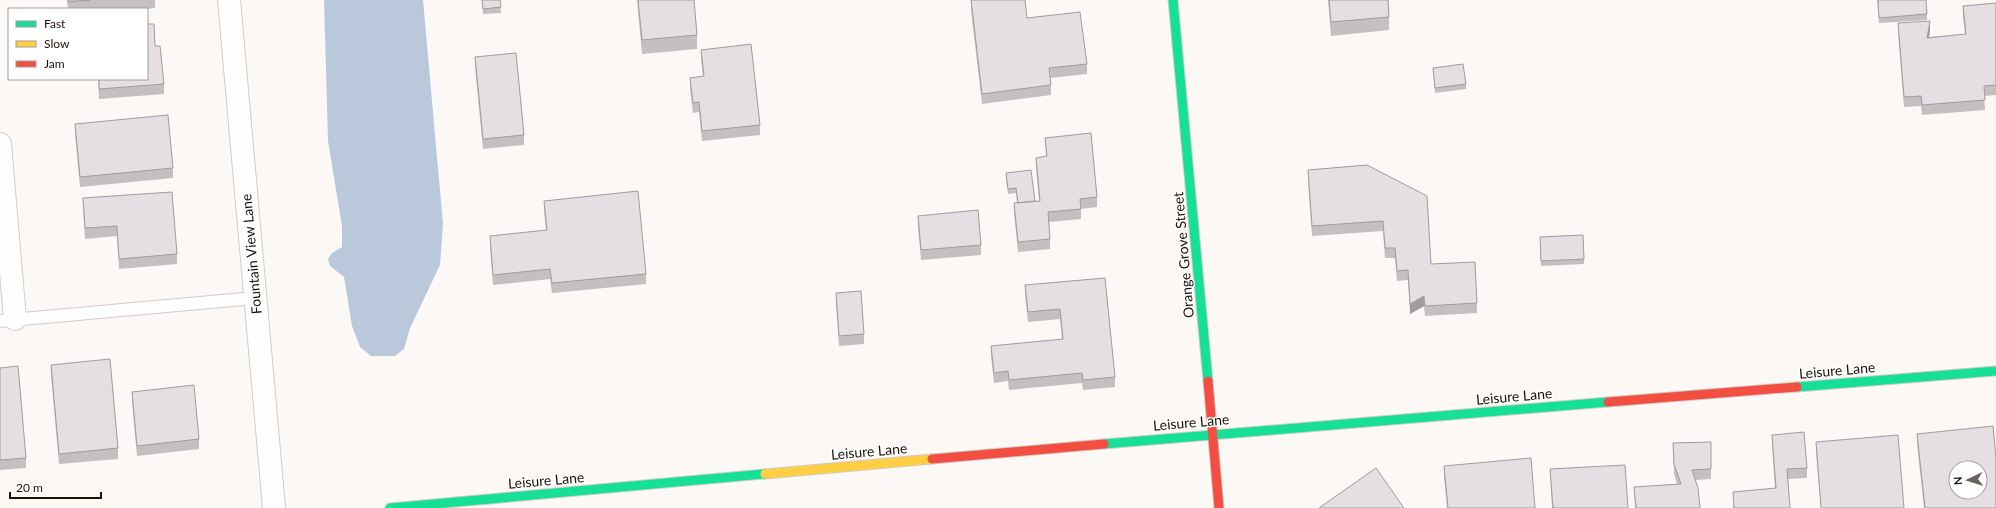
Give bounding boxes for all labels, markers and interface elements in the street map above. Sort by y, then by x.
legend [8,8,148,80]
text: Fast [44,16,66,31]
text: Slow [44,36,70,51]
text: Jam [44,56,65,71]
street label: Orange Grove Street [1169,191,1197,319]
street label: Fountain View Lane [237,193,265,315]
street label: Leisure Lane [1798,358,1876,382]
street label: Leisure Lane [1475,384,1553,408]
street label: Leisure Lane [1152,410,1230,434]
street label: Leisure Lane [830,439,908,463]
north arrow [1948,460,1988,500]
street label: Leisure Lane [507,468,585,492]
scale bar [10,474,101,500]
text: N [1951,476,1964,485]
text: 20 m [16,480,43,495]

